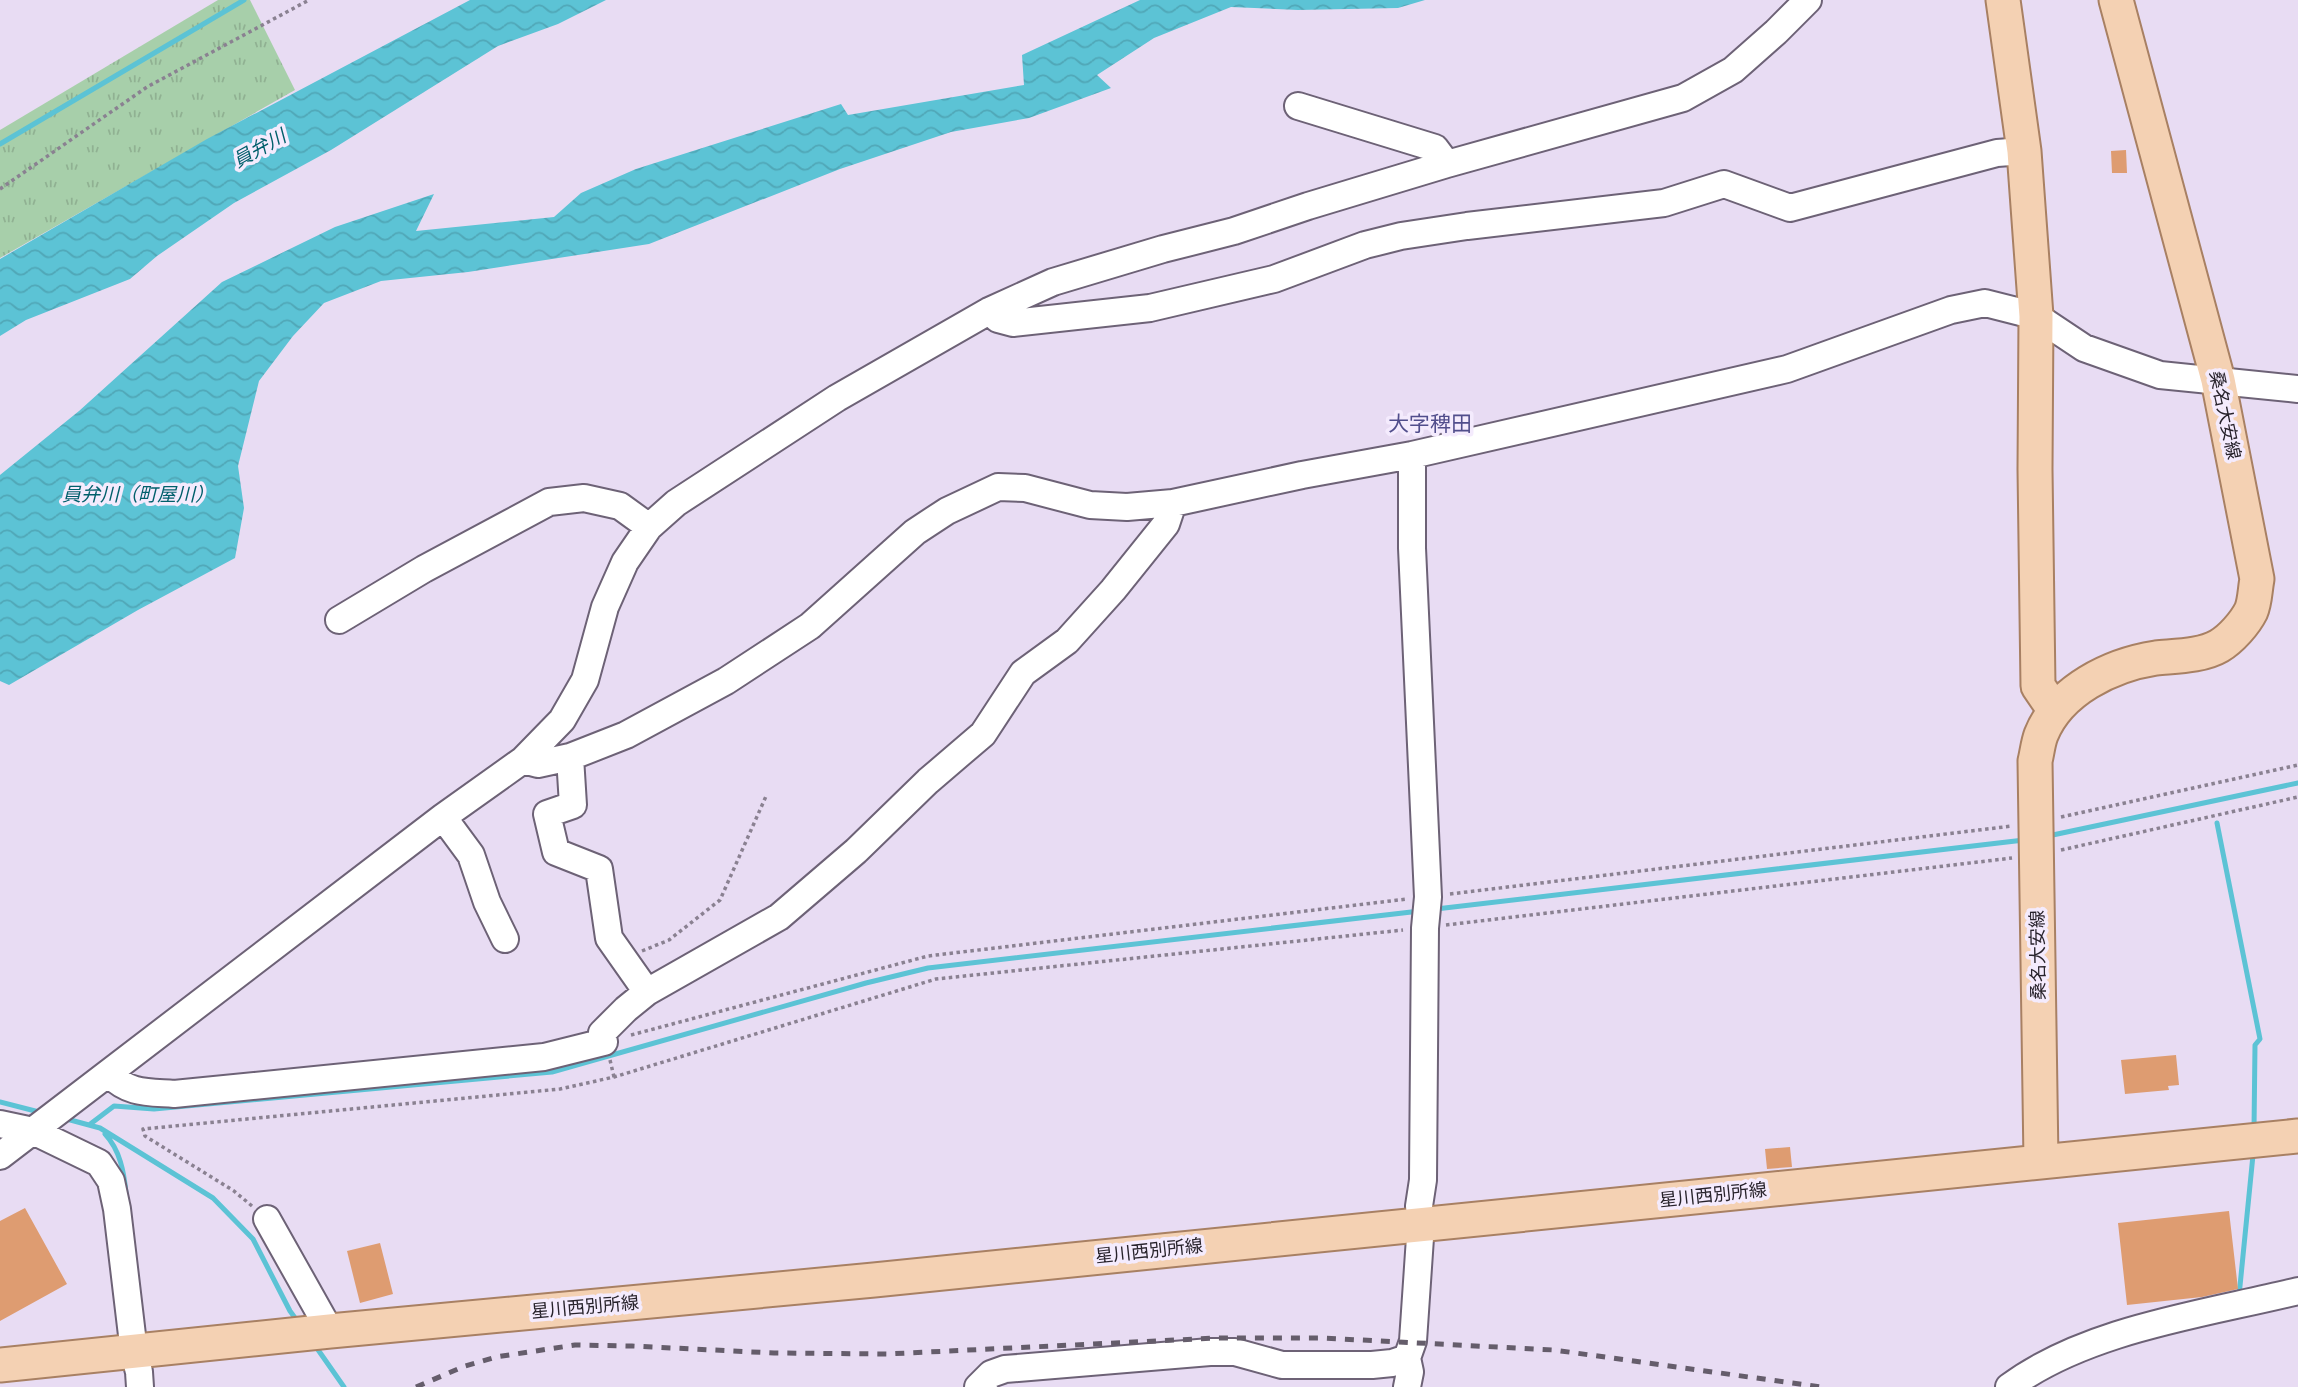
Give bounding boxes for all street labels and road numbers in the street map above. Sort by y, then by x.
street label: 桑名大安線 [2206,368,2246,461]
street label: 桑名大安線 [2025,910,2049,1000]
street label: 星川西別所線 [1658,1177,1768,1211]
street label: 星川西別所線 [1094,1233,1204,1267]
street label: 星川西別所線 [530,1290,640,1322]

